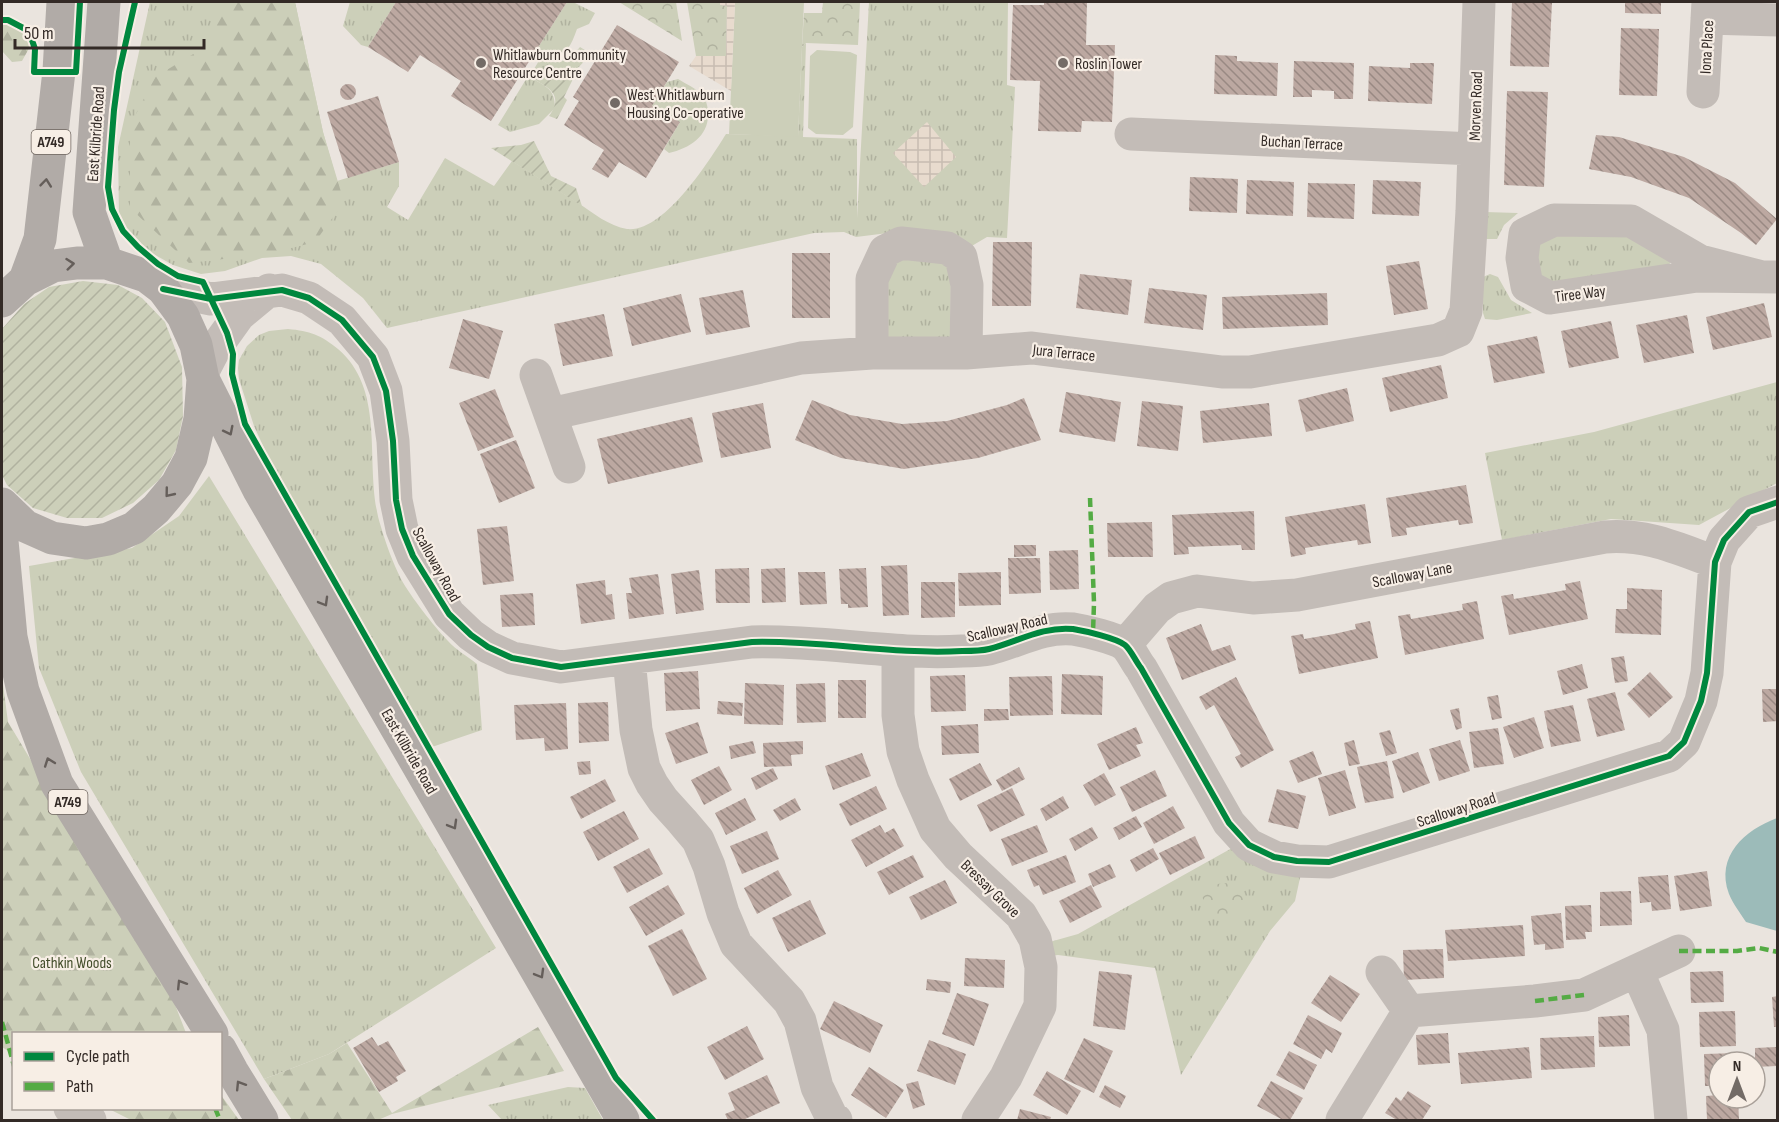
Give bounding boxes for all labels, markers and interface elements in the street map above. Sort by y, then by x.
scale bar [15,12,204,50]
street label: Iona Place [1697,20,1718,75]
text: 50 m [24,23,54,44]
place label: Whitlawburn Community Resource Centre [493,46,626,83]
place label: Roslin Tower [1075,55,1143,74]
marker: Whitlawburn Community Resource Centre [474,56,488,70]
marker: Roslin Tower [1056,56,1070,70]
street label: Morven Road [1466,71,1487,141]
street label: East Kilbride Road [84,86,109,182]
place label: West Whitlawburn Housing Co-operative [627,86,744,123]
marker: West Whitlawburn Housing Co-operative [608,96,622,110]
road number: A749 [32,130,70,154]
street label: Buchan Terrace [1260,132,1344,155]
one-way arrow [39,178,52,187]
one-way arrow [65,258,74,271]
street label: Tiree Way [1553,282,1607,307]
street label: Jura Terrace [1031,341,1096,366]
one-way arrow [222,425,234,436]
one-way arrow [166,486,177,497]
street label: Scalloway Road [408,524,464,605]
street label: Scalloway Lane [1371,558,1454,592]
one-way arrow [316,596,328,606]
street label: Scalloway Road [965,610,1049,647]
street label: East Kilbride Road [377,706,441,798]
one-way arrow [44,758,57,768]
street label: Scalloway Road [1415,789,1498,832]
road number: A749 [48,790,88,814]
one-way arrow [446,819,457,829]
street label: Bressay Grove [956,856,1024,922]
park label: Cathkin Woods [32,954,112,973]
one-way arrow [532,968,544,978]
one-way arrow [176,980,188,990]
legend [12,1032,222,1110]
text: Cycle path [66,1046,130,1067]
north arrow [1707,1050,1767,1110]
text: N [1733,1057,1741,1076]
text: Path [66,1076,94,1097]
one-way arrow [236,1081,248,1091]

